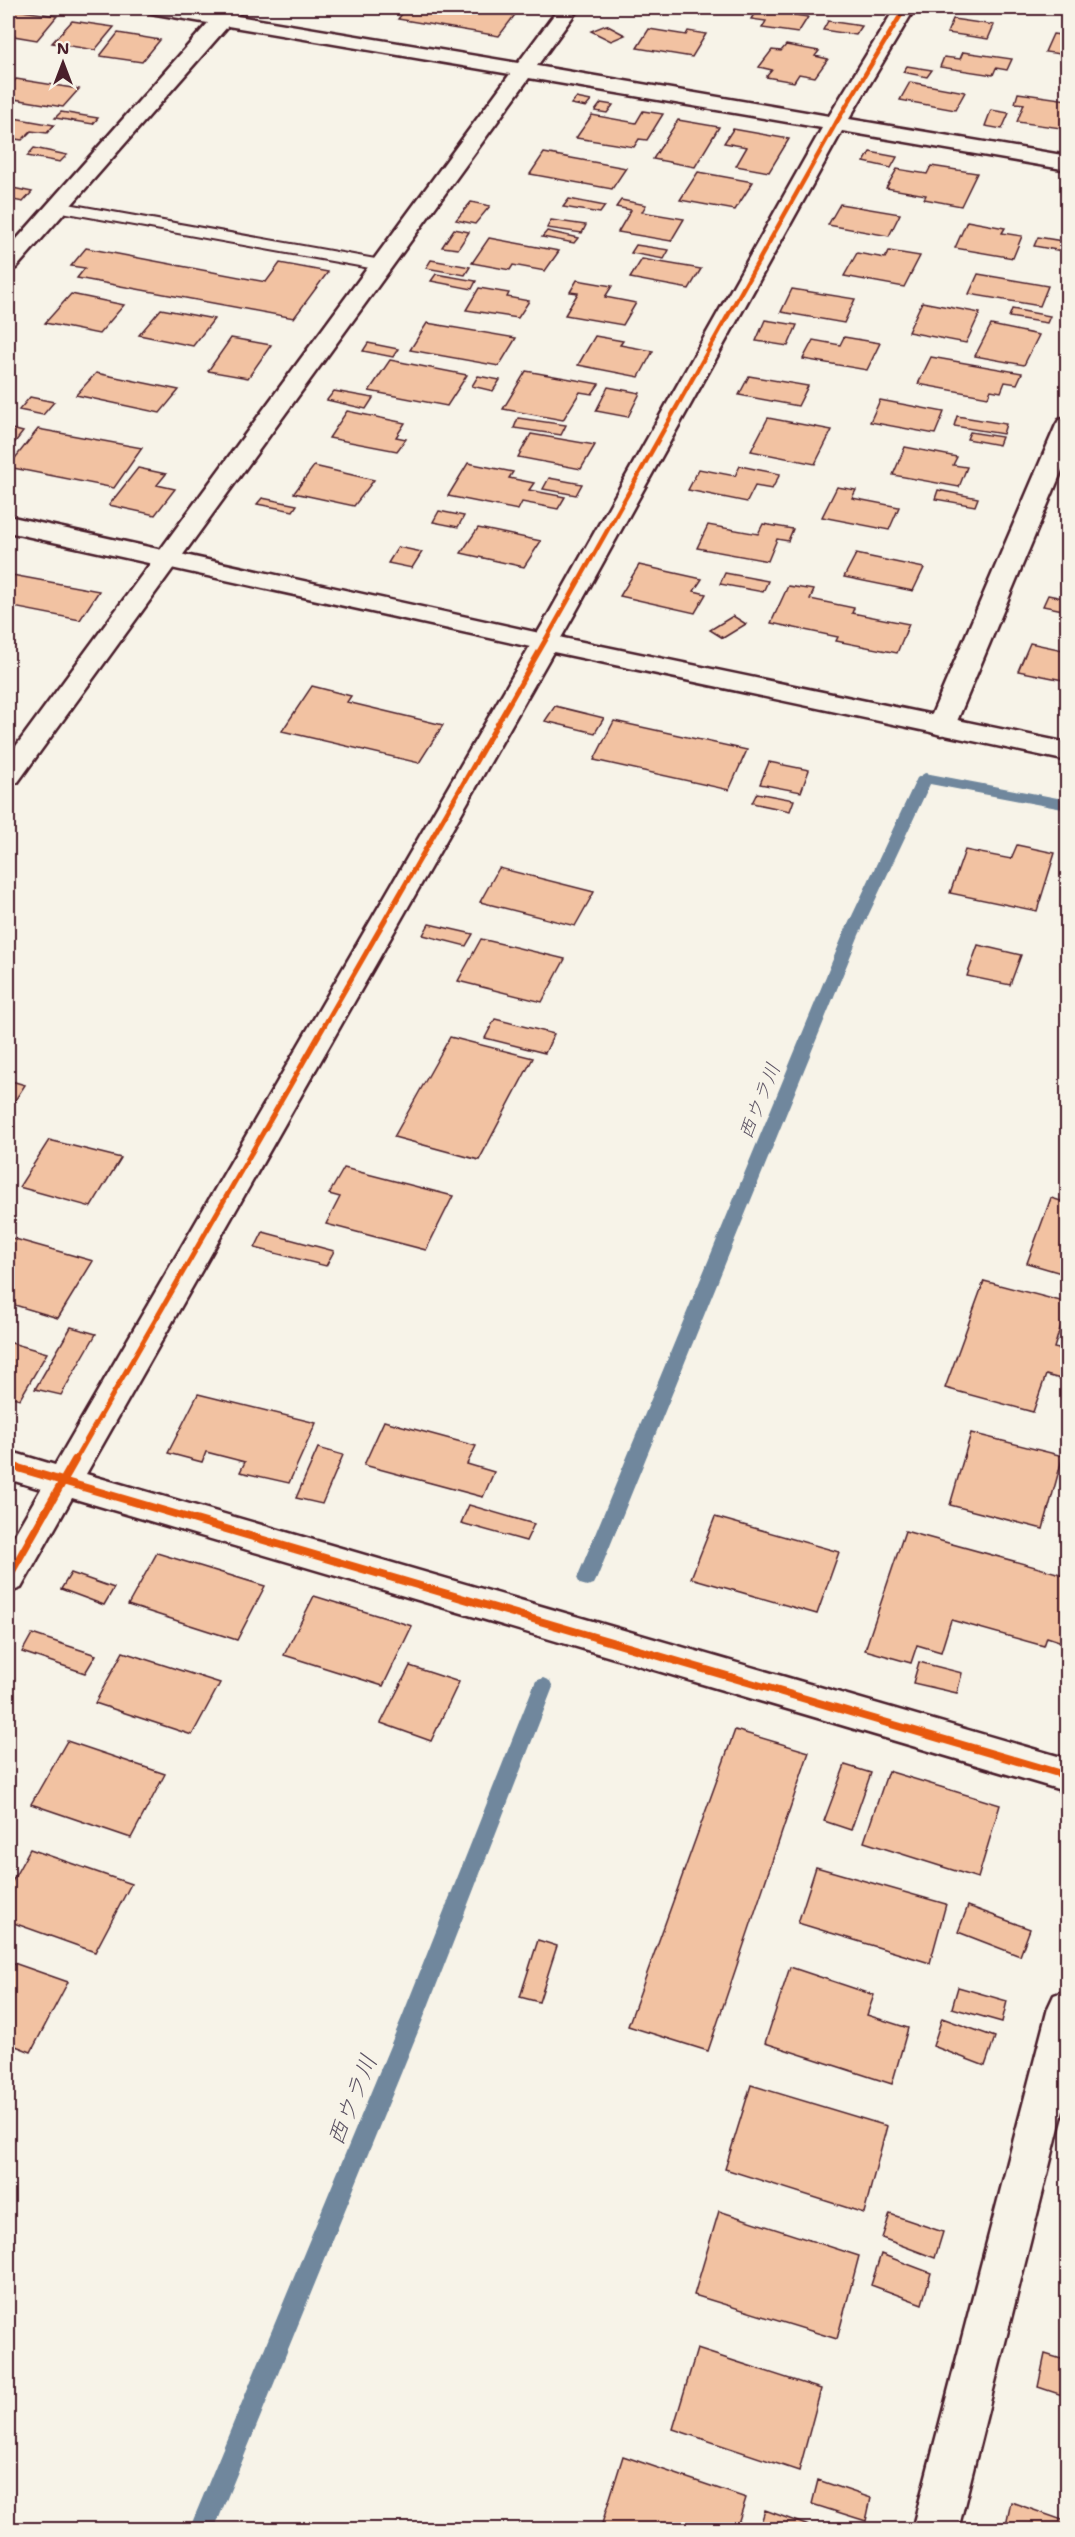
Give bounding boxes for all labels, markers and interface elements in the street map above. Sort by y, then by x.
north arrow [33,33,93,93]
text: N [57,38,69,59]
water label: 西ウラ川 [732,1059,786,1143]
water label: 西ウラ川 [319,2050,385,2150]

